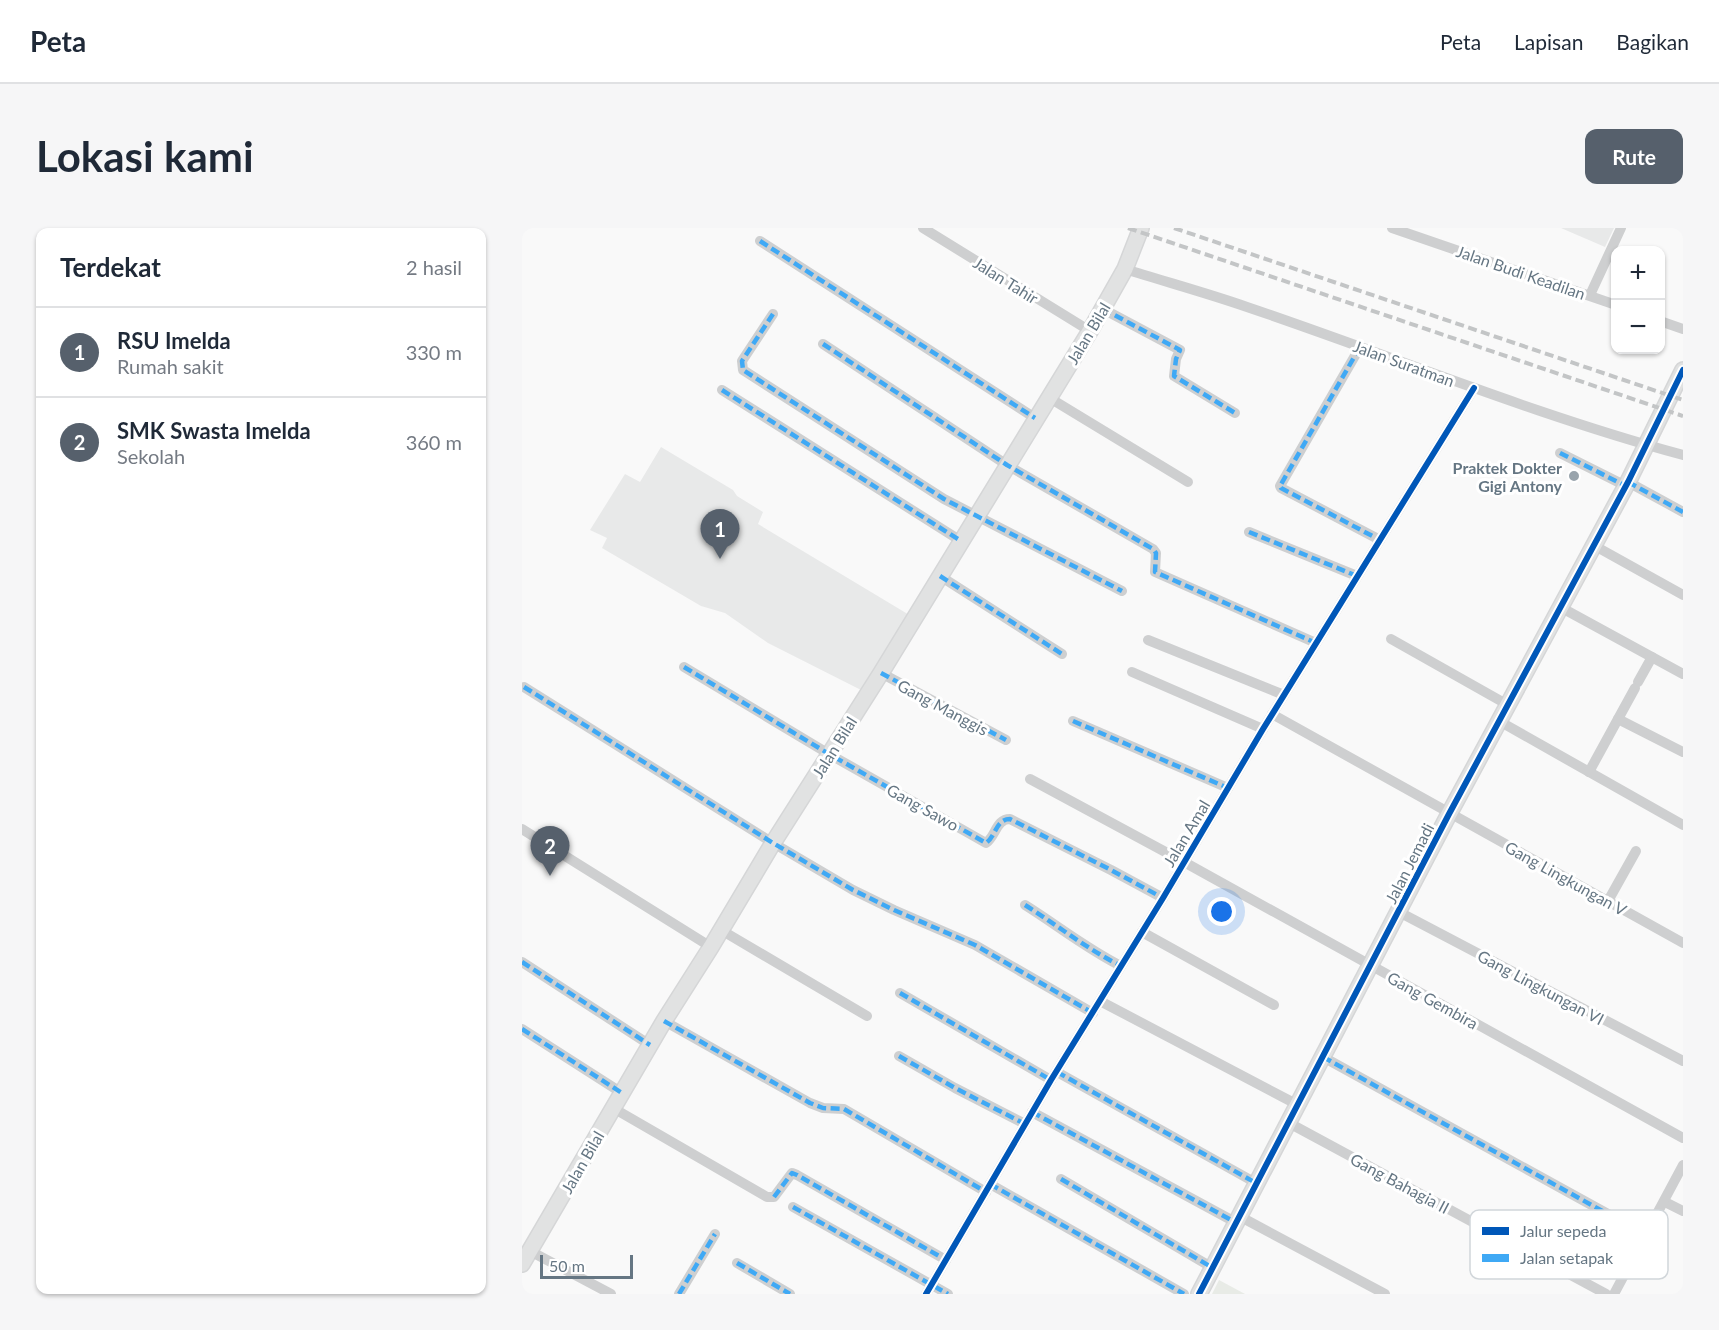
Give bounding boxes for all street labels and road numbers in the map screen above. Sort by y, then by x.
street label: Jalan Budi Keadilan [1454,241,1588,303]
street label: Jalan Tahir [970,253,1042,307]
street label: Jalan Bilal [1062,299,1114,367]
street label: Jalan Suratman [1351,336,1457,390]
street label: Gang Manggis [894,675,992,739]
street label: Jalan Bilal [808,713,860,781]
street label: Gang Sawo [884,780,962,834]
street label: Jalan Amal [1159,796,1213,870]
street label: Jalan Jemadi [1381,820,1437,906]
street label: Gang Lingkungan V [1502,837,1630,919]
street label: Gang Lingkungan VI [1475,946,1607,1028]
street label: Gang Gembira [1384,967,1482,1033]
street label: Jalan Bilal [557,1128,607,1196]
street label: Gang Bahagia II [1347,1149,1453,1217]

